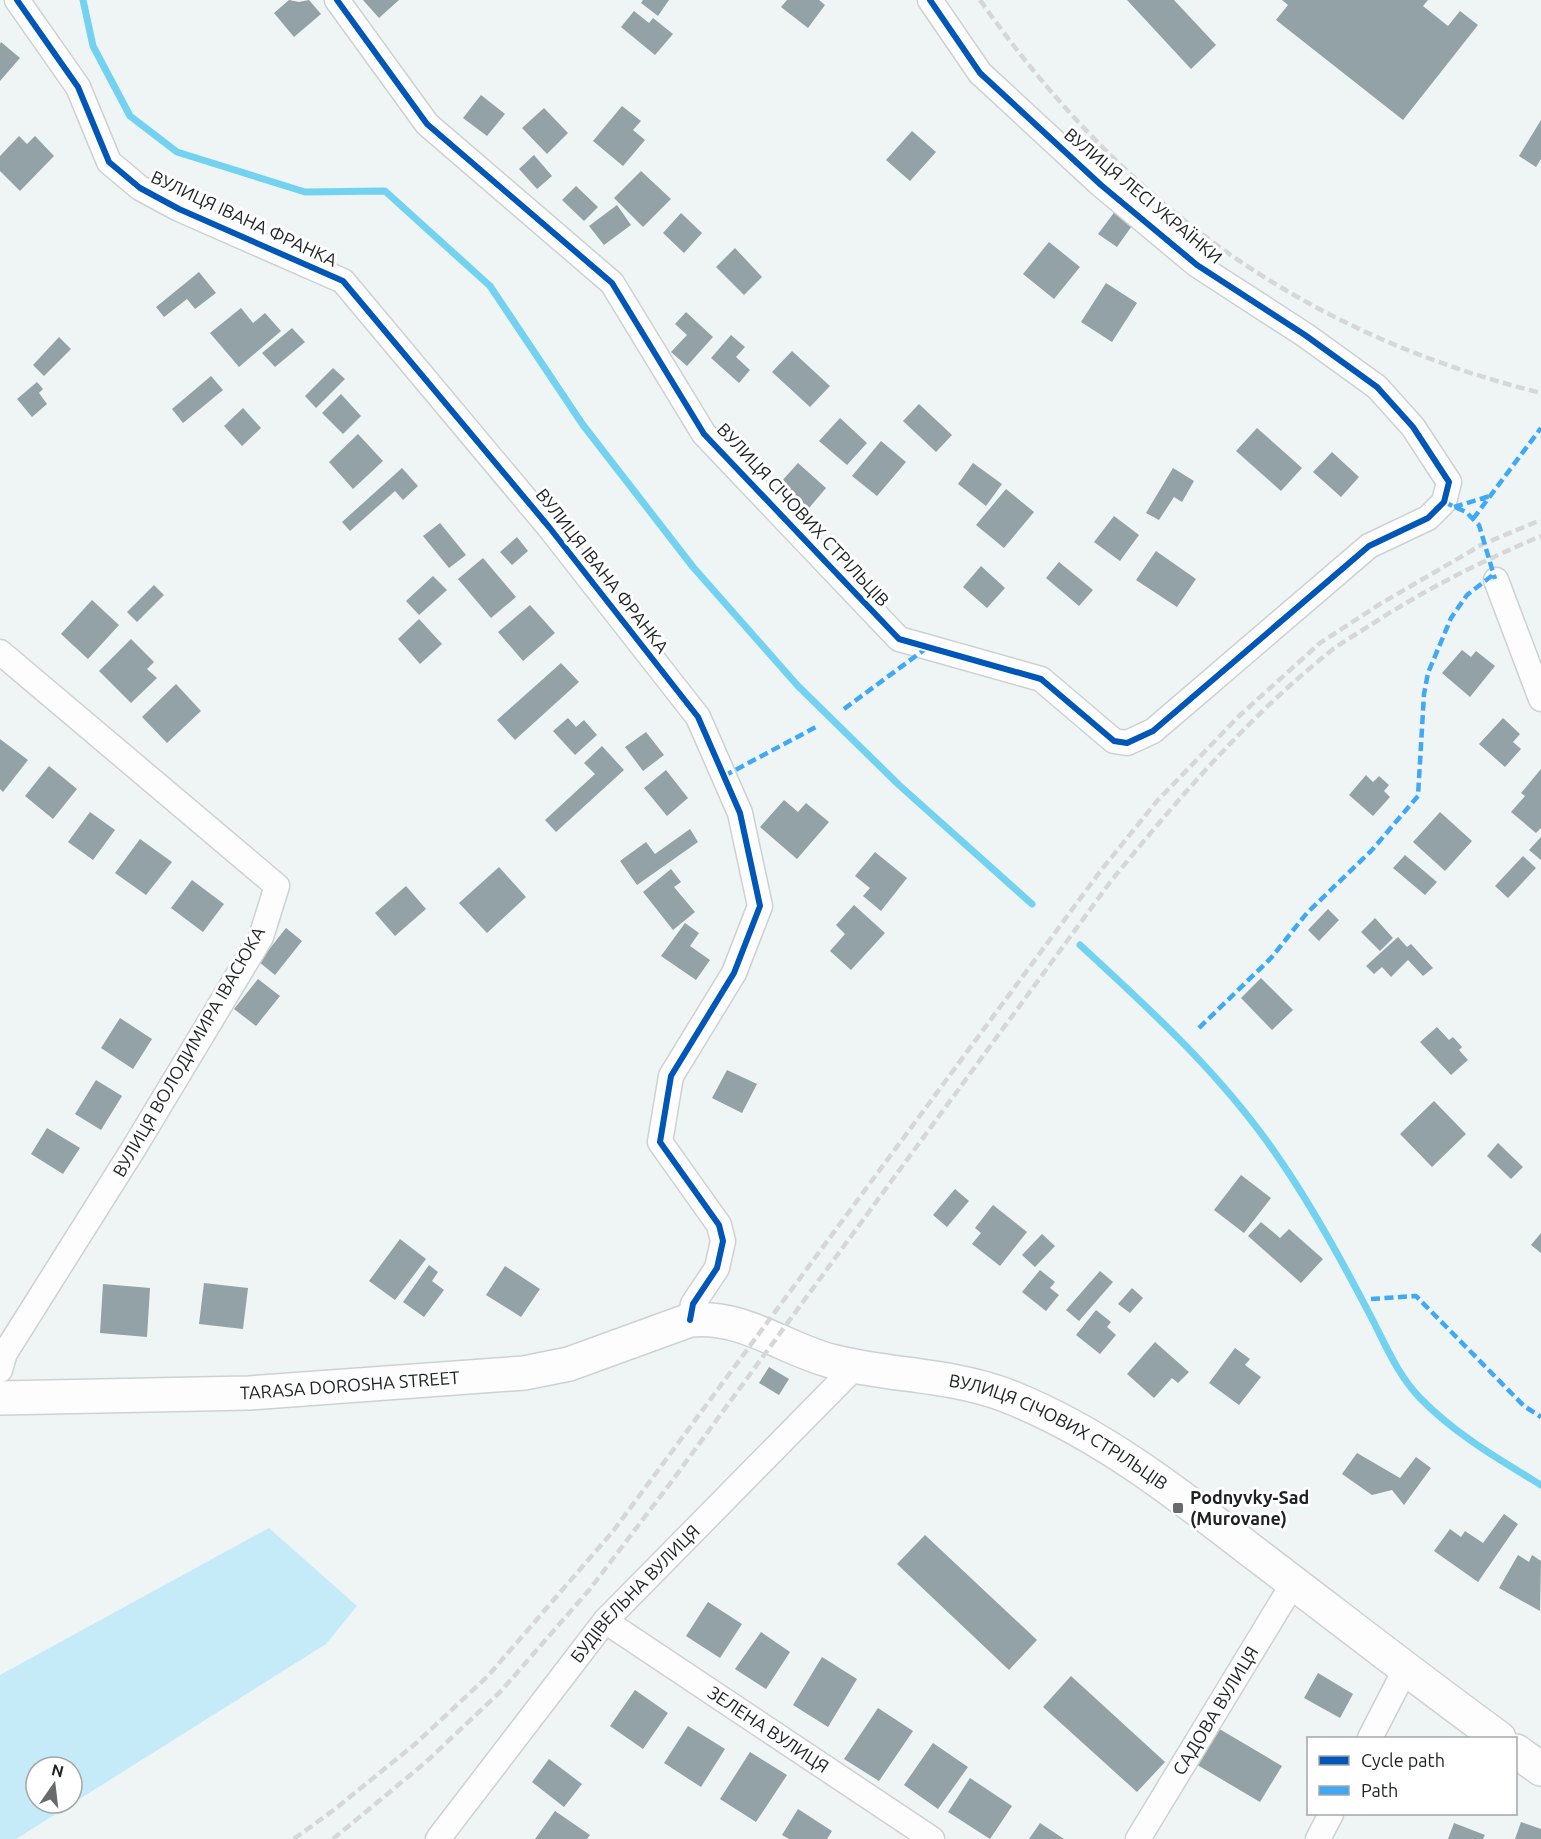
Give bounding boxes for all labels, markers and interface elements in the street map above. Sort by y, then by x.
street label: ВУЛИЦЯ ЛЕСІ УКРАЇНКИ [1061,123,1227,267]
street label: ВУЛИЦЯ ІВАНА ФРАНКА [148,166,341,270]
street label: ВУЛИЦЯ СІЧОВИХ СТРІЛЬЦІВ [714,419,894,610]
street label: ВУЛИЦЯ ІВАНА ФРАНКА [532,484,673,657]
street label: ВУЛИЦЯ ВОЛОДИМИРА ІВАСЮКА [108,923,268,1180]
street label: TARASA DOROSHA STREET [240,1367,460,1402]
street label: ВУЛИЦЯ СІЧОВИХ СТРІЛЬЦІВ [948,1370,1172,1493]
place label: Podnyvky-Sad (Murovane) [1190,1487,1309,1529]
marker: Podnyvky-Sad (Murovane) [1171,1501,1185,1515]
street label: БУДІВЕЛЬНА ВУЛИЦЯ [566,1520,703,1666]
street label: САДОВА ВУЛИЦЯ [1168,1642,1262,1778]
street label: ЗЕЛЕНА ВУЛИЦЯ [704,1681,833,1776]
legend [1307,1737,1517,1815]
text: Cycle path [1361,1750,1445,1770]
north arrow [24,1755,84,1815]
text: N [50,1760,66,1781]
text: Path [1361,1780,1398,1800]

